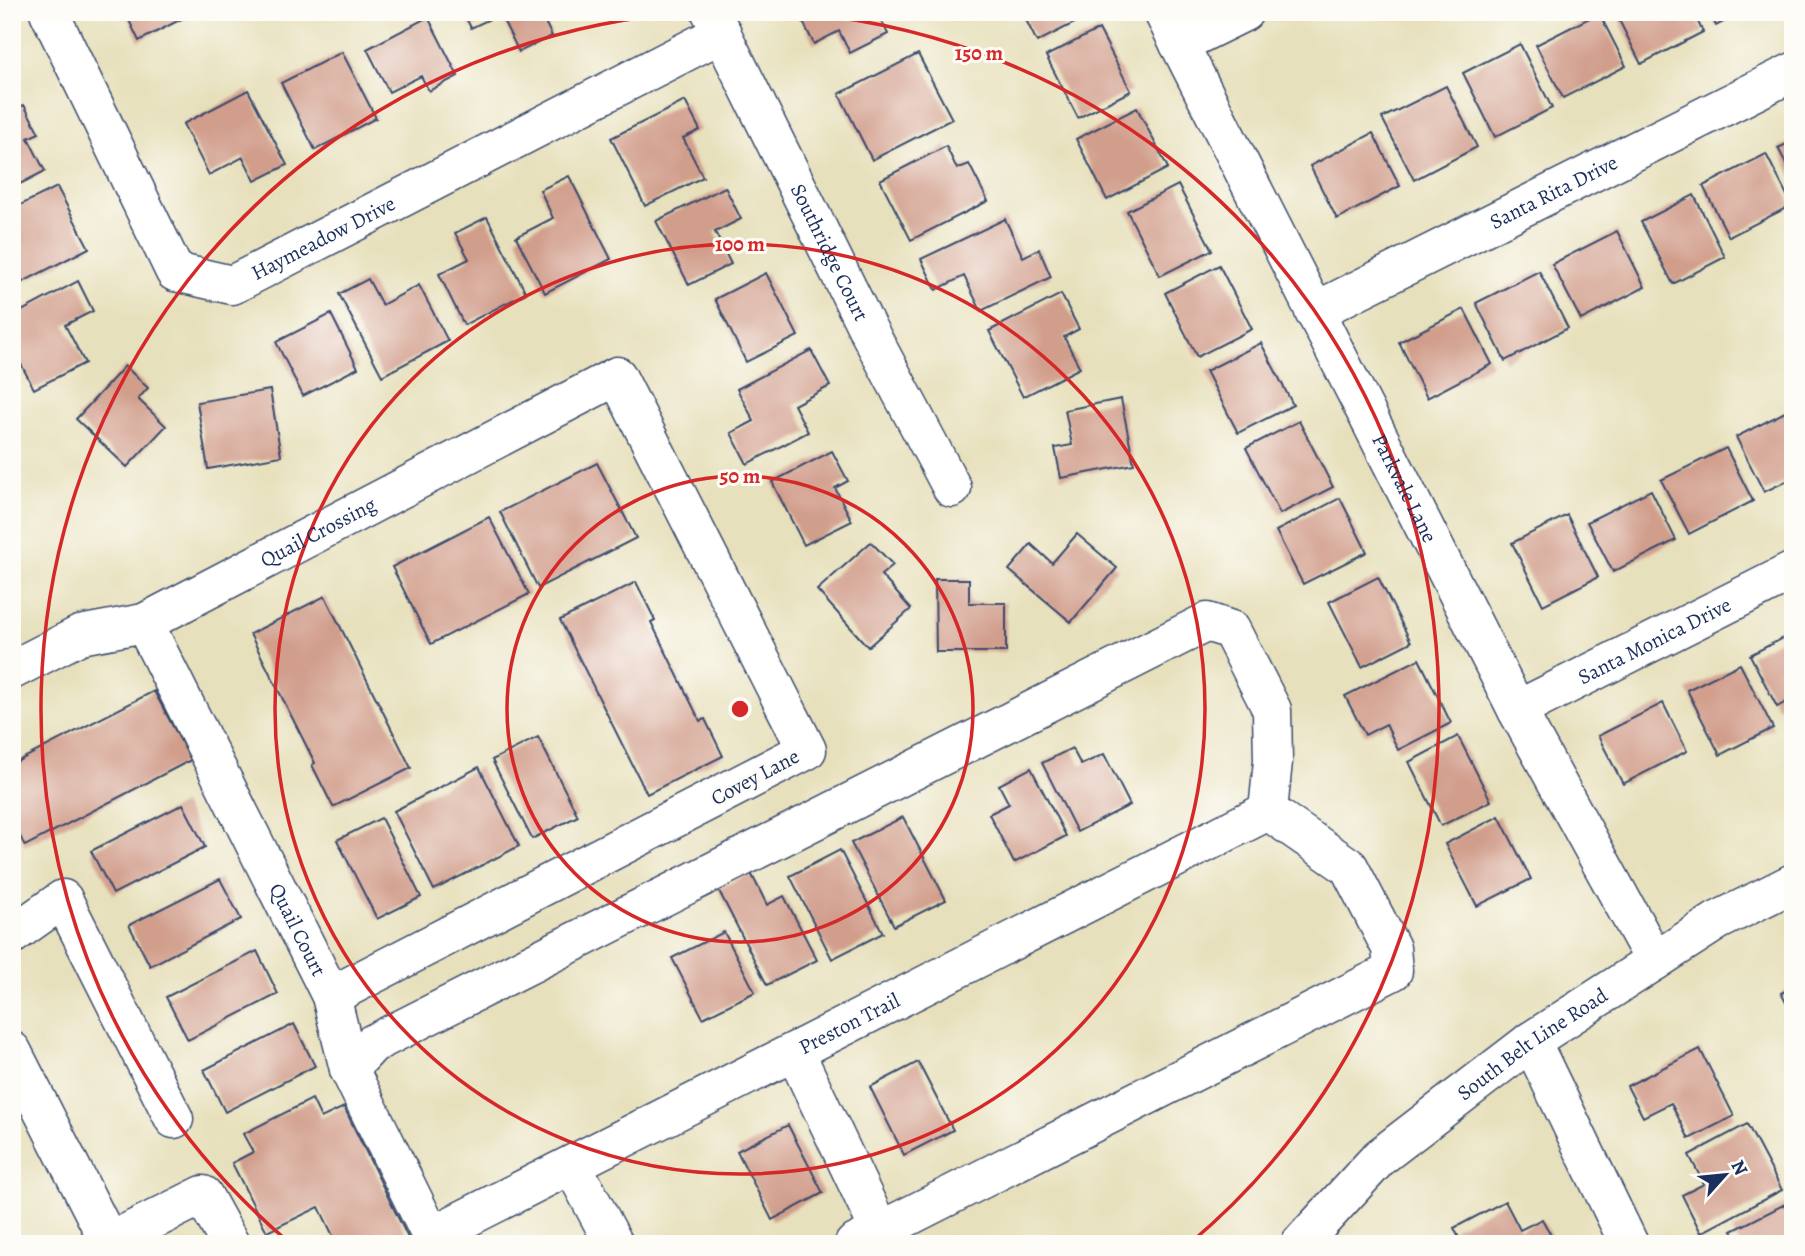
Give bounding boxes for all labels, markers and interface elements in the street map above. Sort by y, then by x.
text: 150 m [955,39,1004,67]
street label: Santa Rita Drive [1485,148,1622,236]
street label: Southridge Court [784,179,875,326]
street label: Haymeadow Drive [246,189,400,287]
text: 100 m [715,230,765,258]
street label: Parkvale Lane [1365,429,1444,547]
text: 50 m [720,462,761,490]
street label: Quail Crossing [255,490,381,574]
street label: Santa Monica Drive [1573,590,1736,691]
centre of rings [728,697,752,721]
street label: Covey Lane [706,742,804,812]
street label: Quail Court [263,878,333,981]
street label: South Belt Line Road [1451,981,1614,1107]
street label: Preston Trail [794,986,904,1061]
north arrow [1689,1140,1759,1210]
text: N [1725,1156,1754,1180]

